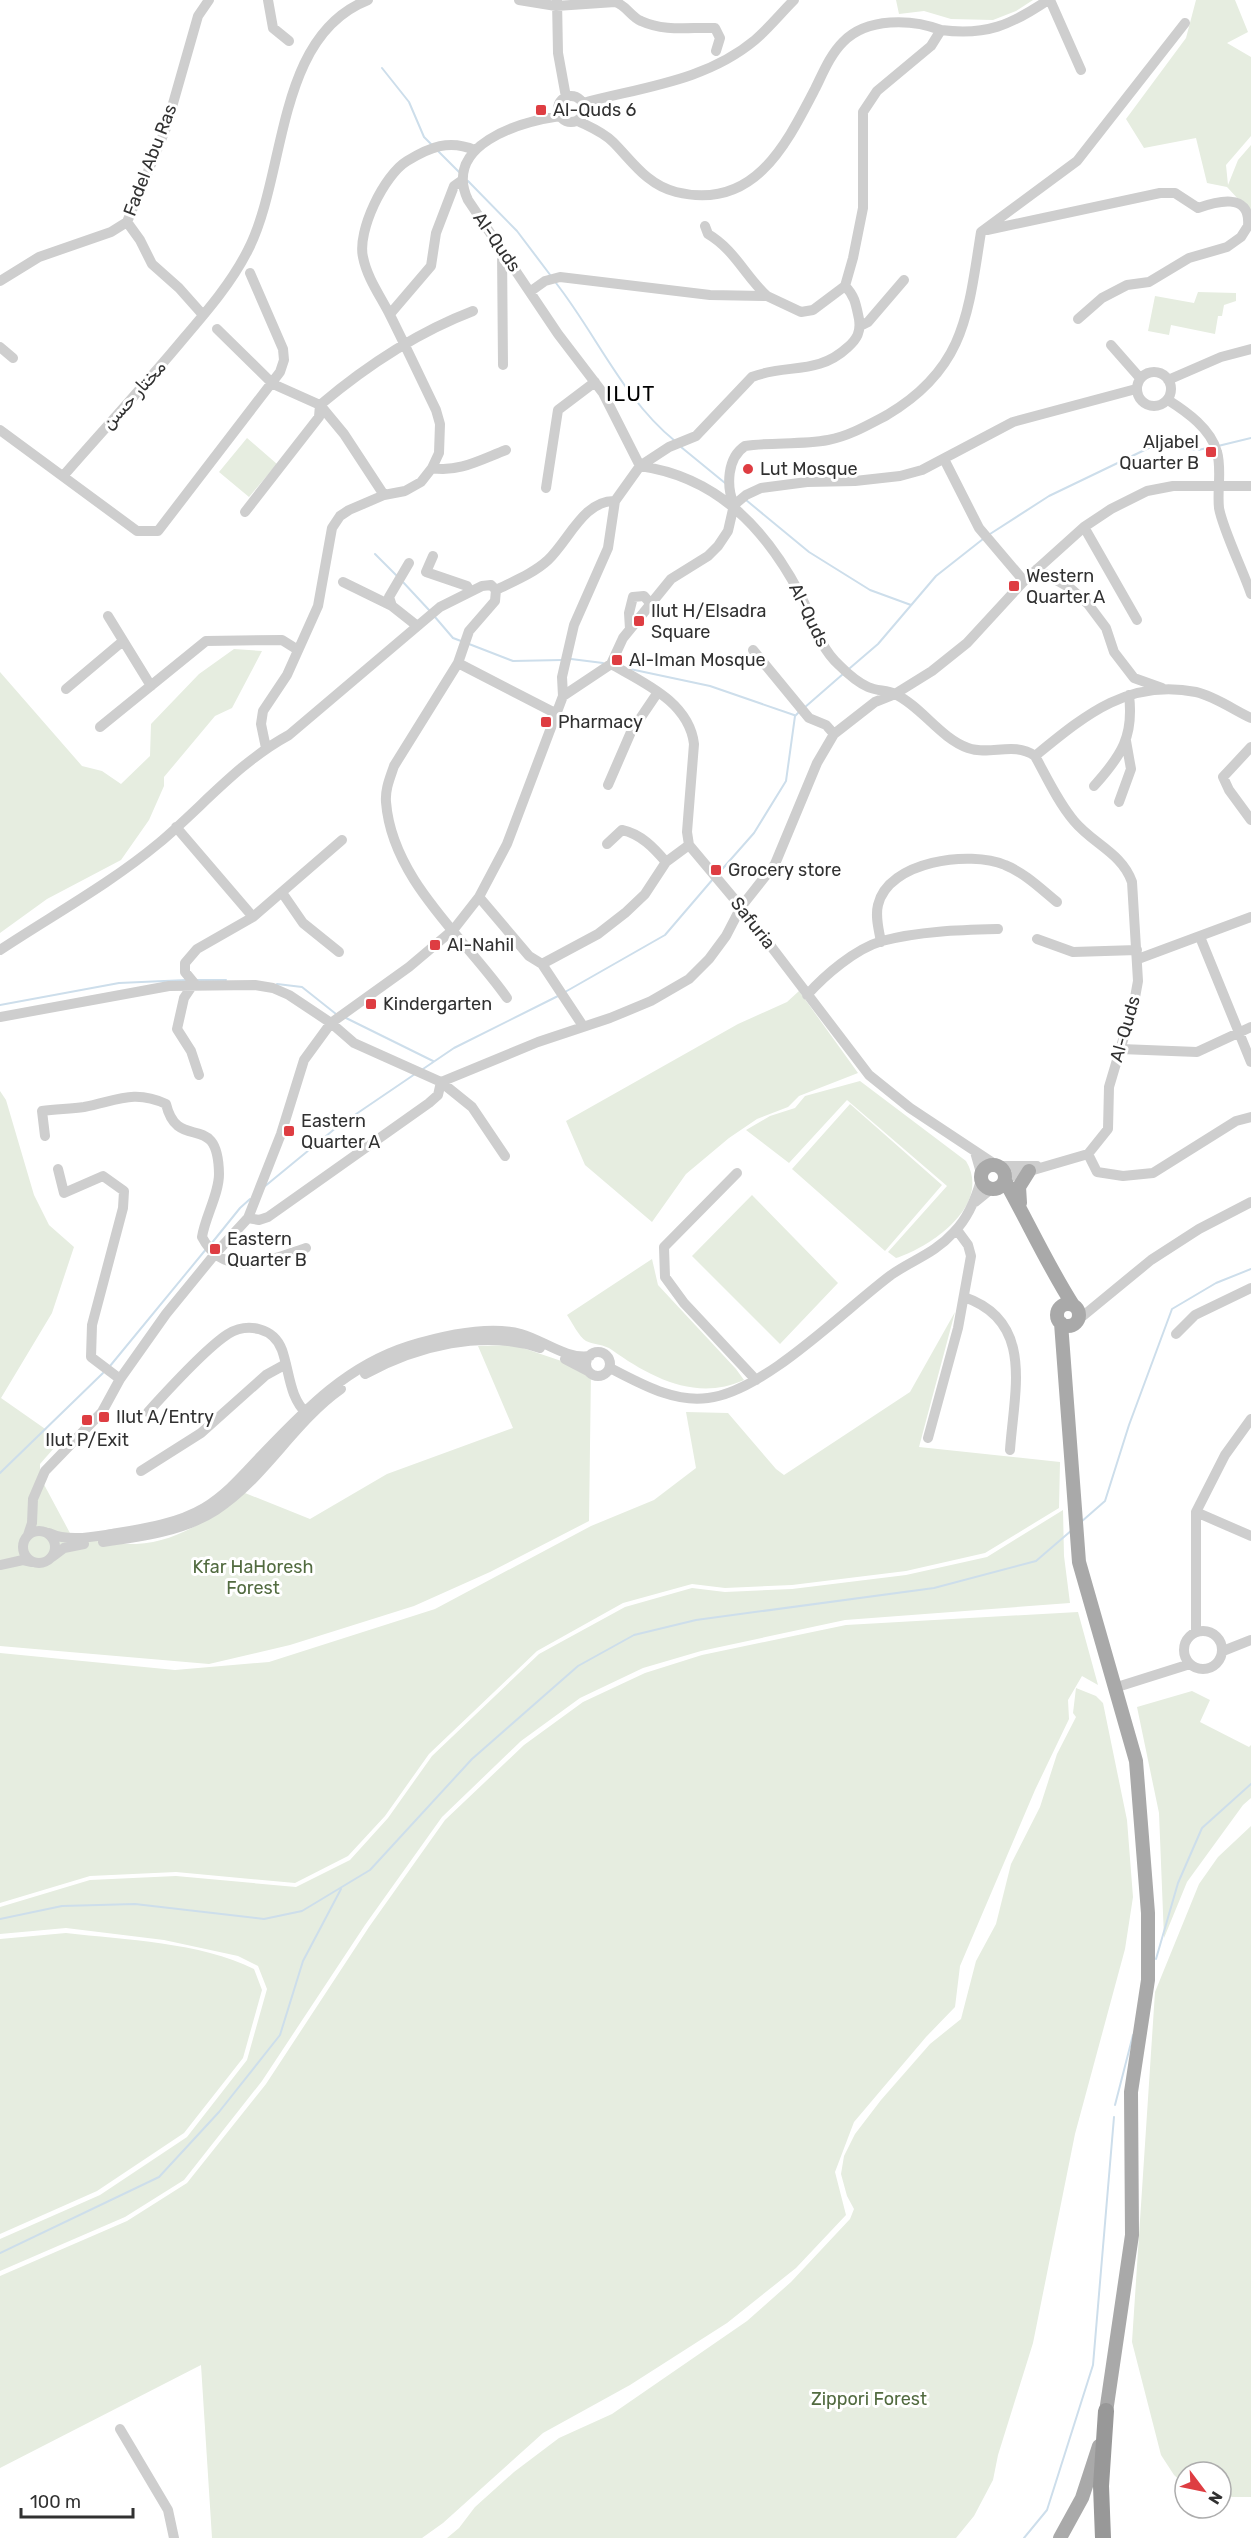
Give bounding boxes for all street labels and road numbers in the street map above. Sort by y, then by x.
street label: Fadel Abu Ras [119,101,181,219]
street label: Al-Quds [468,208,526,276]
street label: مختار حسن [97,356,171,434]
street label: Al-Quds [784,580,834,650]
street label: Safuria [726,893,780,953]
street label: Al-Quds [1105,993,1145,1065]

